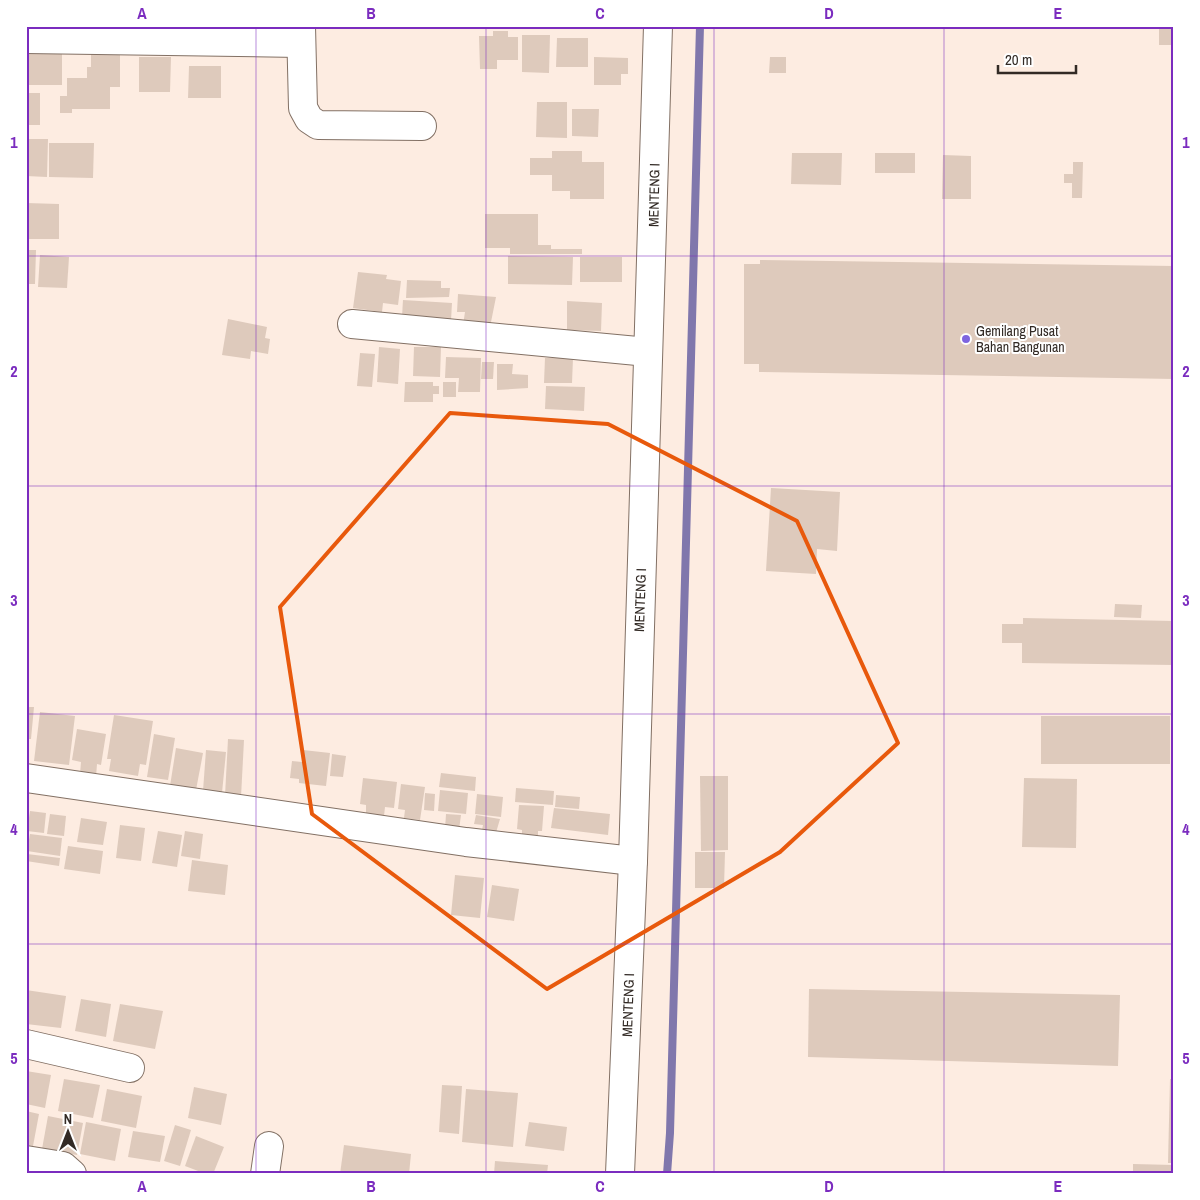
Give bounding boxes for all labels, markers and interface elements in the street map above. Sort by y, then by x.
text: A [137,2,147,24]
text: B [366,2,376,24]
text: C [595,2,605,24]
text: D [824,2,834,24]
text: E [1054,2,1063,24]
scale bar [998,42,1075,74]
text: 20 m [1005,49,1032,70]
text: 1 [10,131,18,153]
text: 1 [1182,131,1190,153]
street label: MENTENG I [644,163,664,227]
place label: Gemilang Pusat Bahan Bangunan [976,322,1065,356]
marker: Gemilang Pusat Bahan Bangunan [960,333,972,345]
text: 2 [10,360,18,382]
text: 2 [1182,360,1190,382]
street label: MENTENG I [630,568,650,632]
text: 3 [10,589,18,611]
text: 3 [1182,589,1190,611]
text: 4 [10,818,18,840]
text: 4 [1182,818,1190,840]
street label: MENTENG I [618,973,638,1037]
text: 5 [10,1047,18,1069]
text: 5 [1182,1047,1190,1069]
north arrow [42,1108,92,1158]
text: N [64,1110,72,1128]
text: A [137,1175,147,1197]
text: B [366,1175,376,1197]
text: C [595,1175,605,1197]
text: D [824,1175,834,1197]
text: E [1054,1175,1063,1197]

